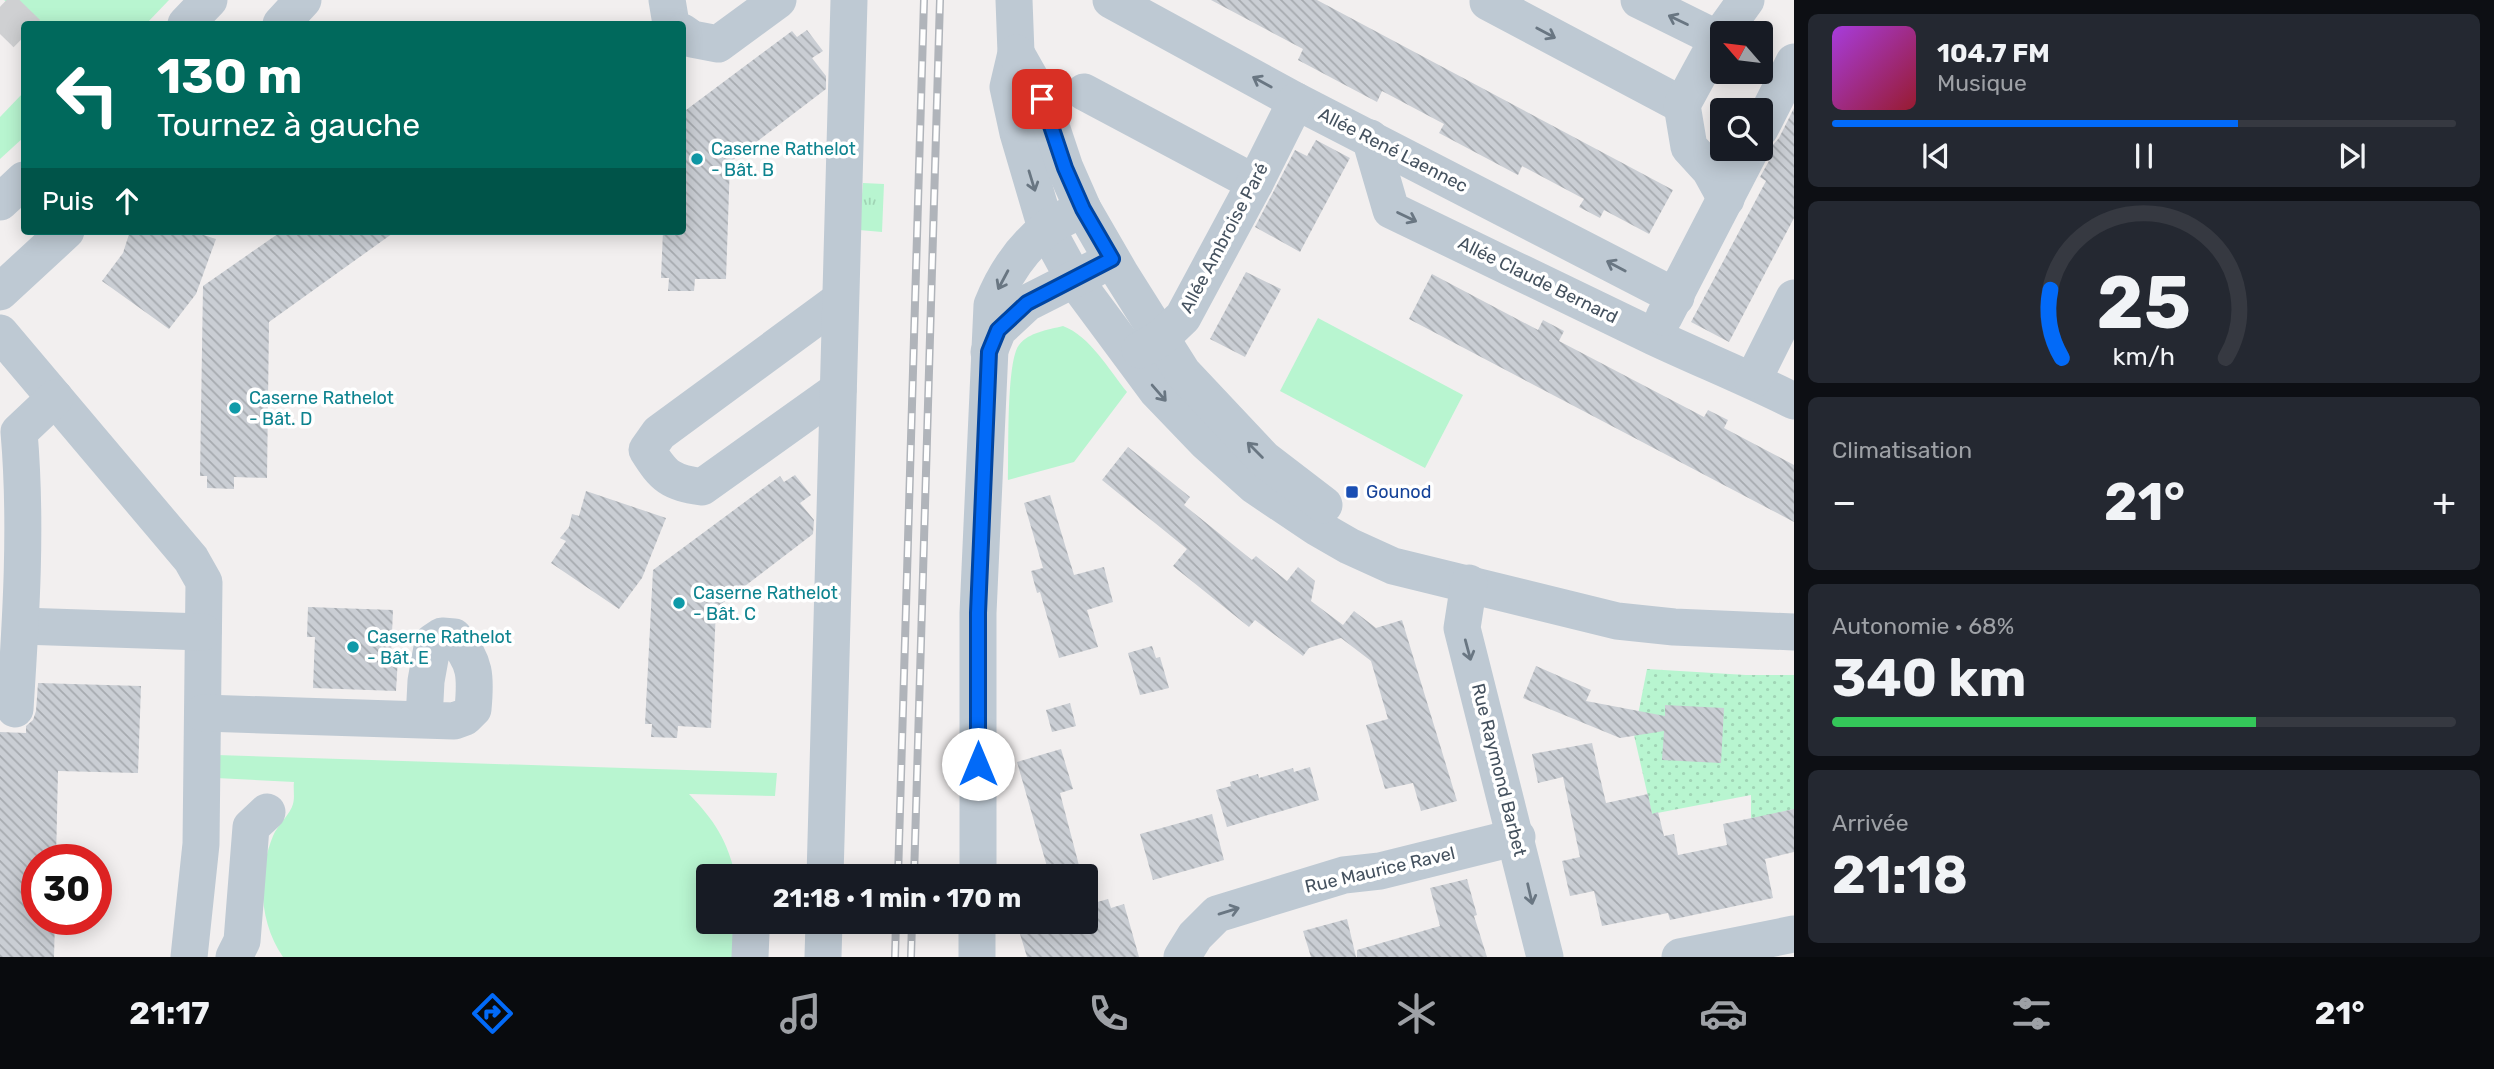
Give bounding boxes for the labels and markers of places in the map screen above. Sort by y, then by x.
pin [1012,69,1072,129]
place label: Caserne Rathelot - Bât. B [711,138,856,181]
marker: Caserne Rathelot - Bât. B [689,151,705,167]
place label: Caserne Rathelot - Bât. D [249,387,394,430]
marker: Caserne Rathelot - Bât. D [227,400,243,416]
place label: Gounod [1366,481,1431,503]
marker: Gounod [1344,484,1360,500]
place label: Caserne Rathelot - Bât. C [693,582,838,625]
marker: Caserne Rathelot - Bât. C [671,595,687,611]
place label: Caserne Rathelot - Bât. E [367,626,512,669]
marker: Caserne Rathelot - Bât. E [345,639,361,655]

